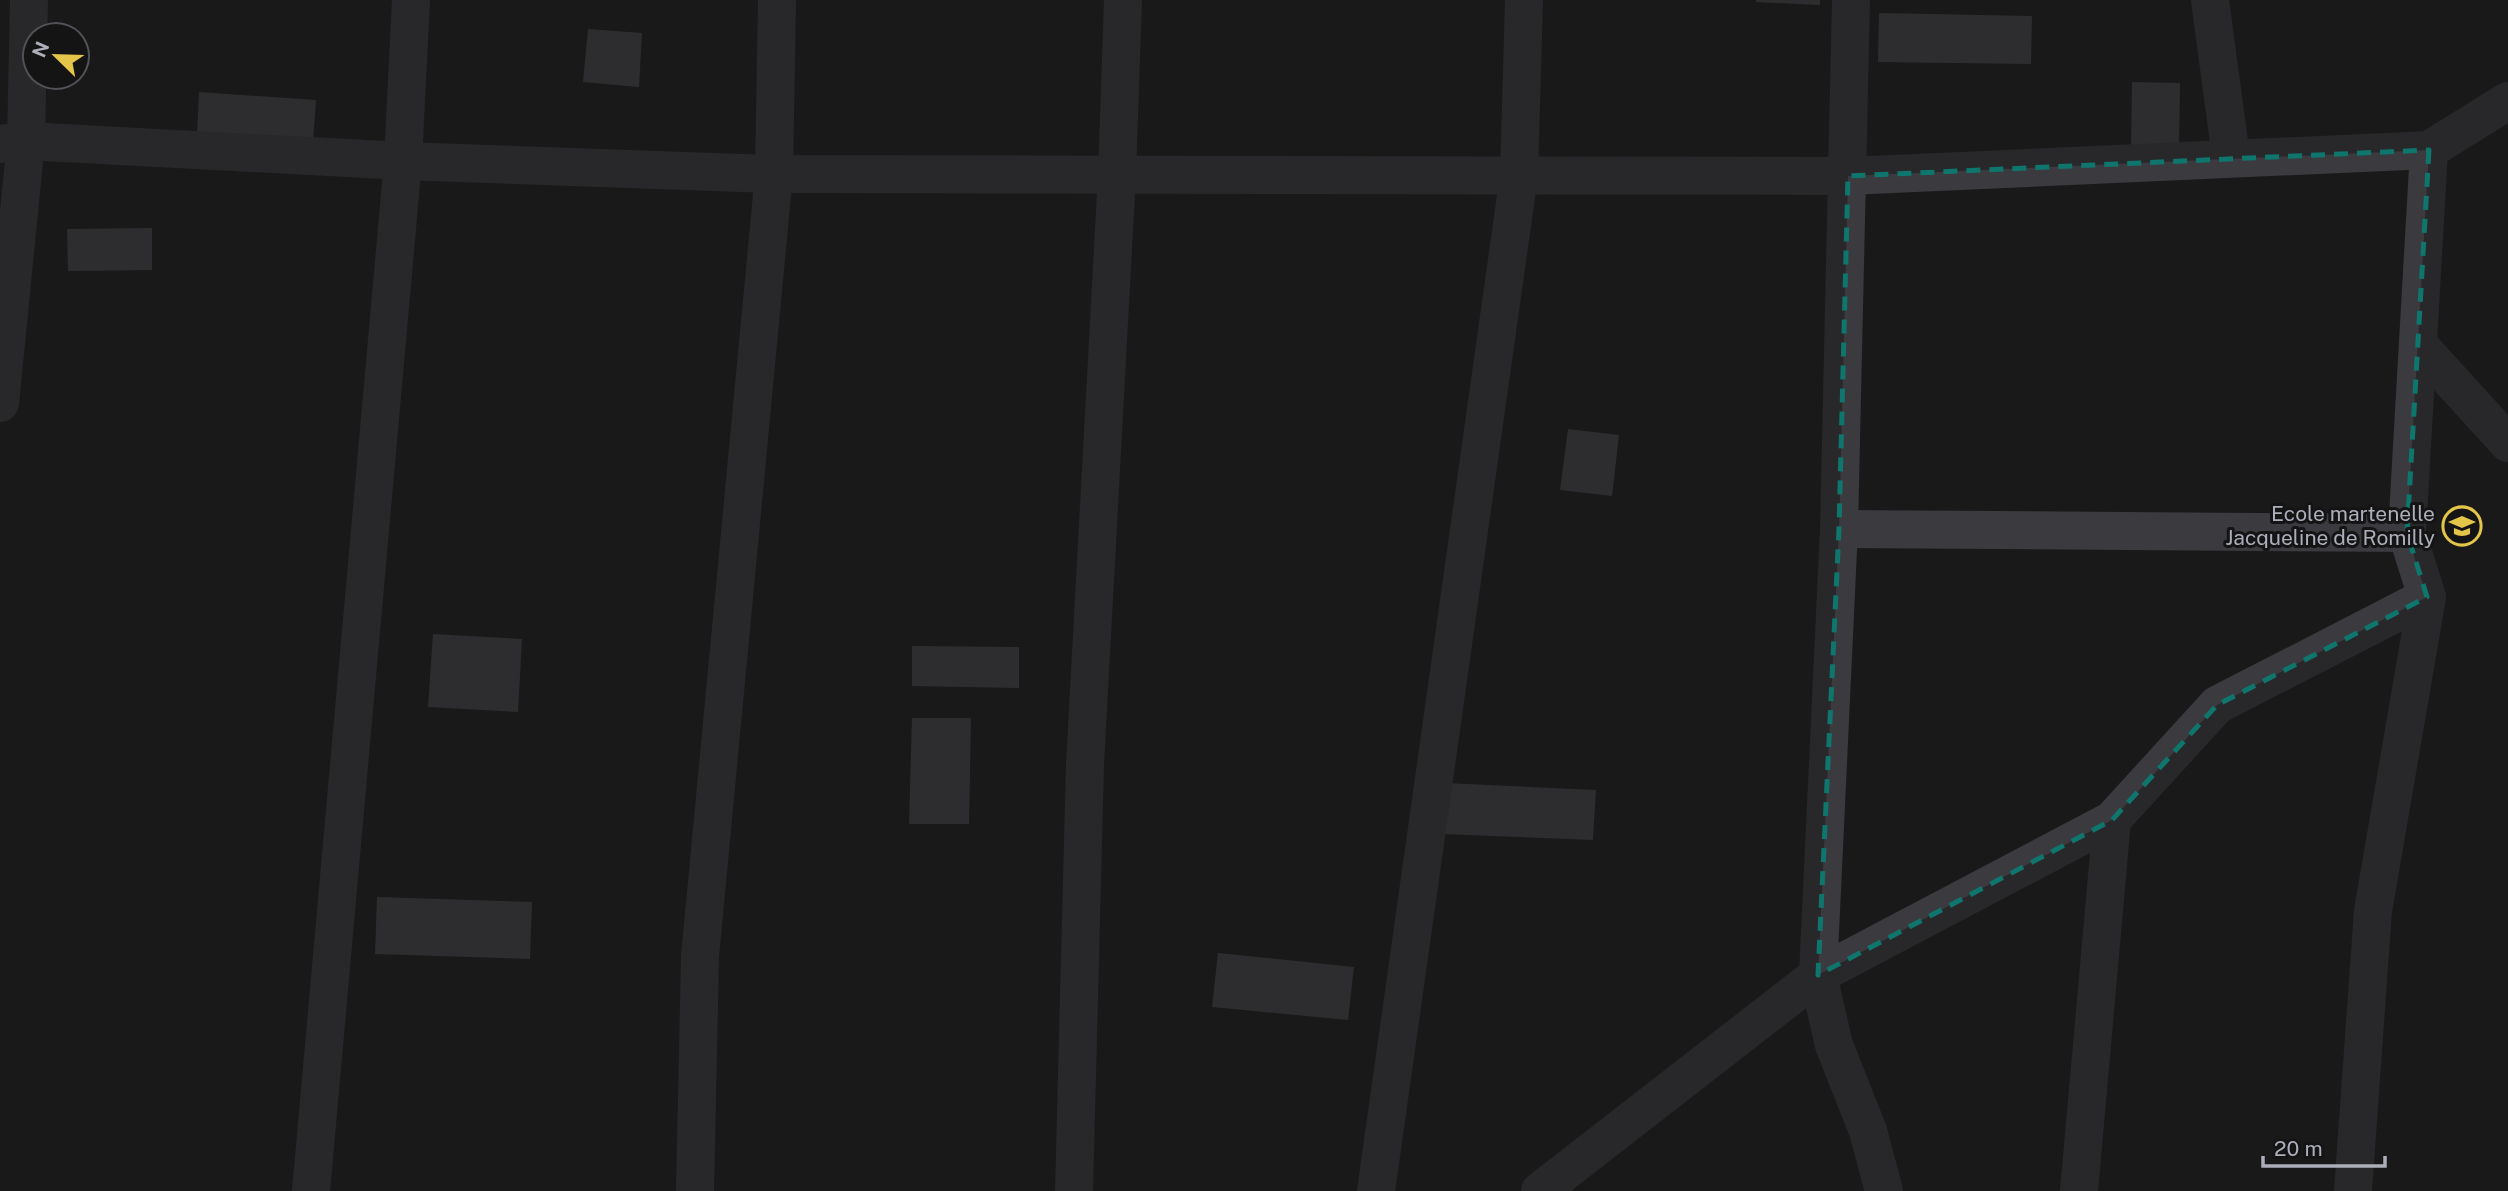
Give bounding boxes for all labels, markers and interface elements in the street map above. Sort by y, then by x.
north arrow [21,21,91,91]
text: N [27,38,53,60]
place label: Ecole martenelle Jacqueline de Romilly [2225,501,2435,550]
school or university icon: Ecole martenelle Jacqueline de Romilly [2441,505,2483,547]
scale bar [2263,1124,2386,1168]
text: 20 m [2274,1136,2323,1161]

